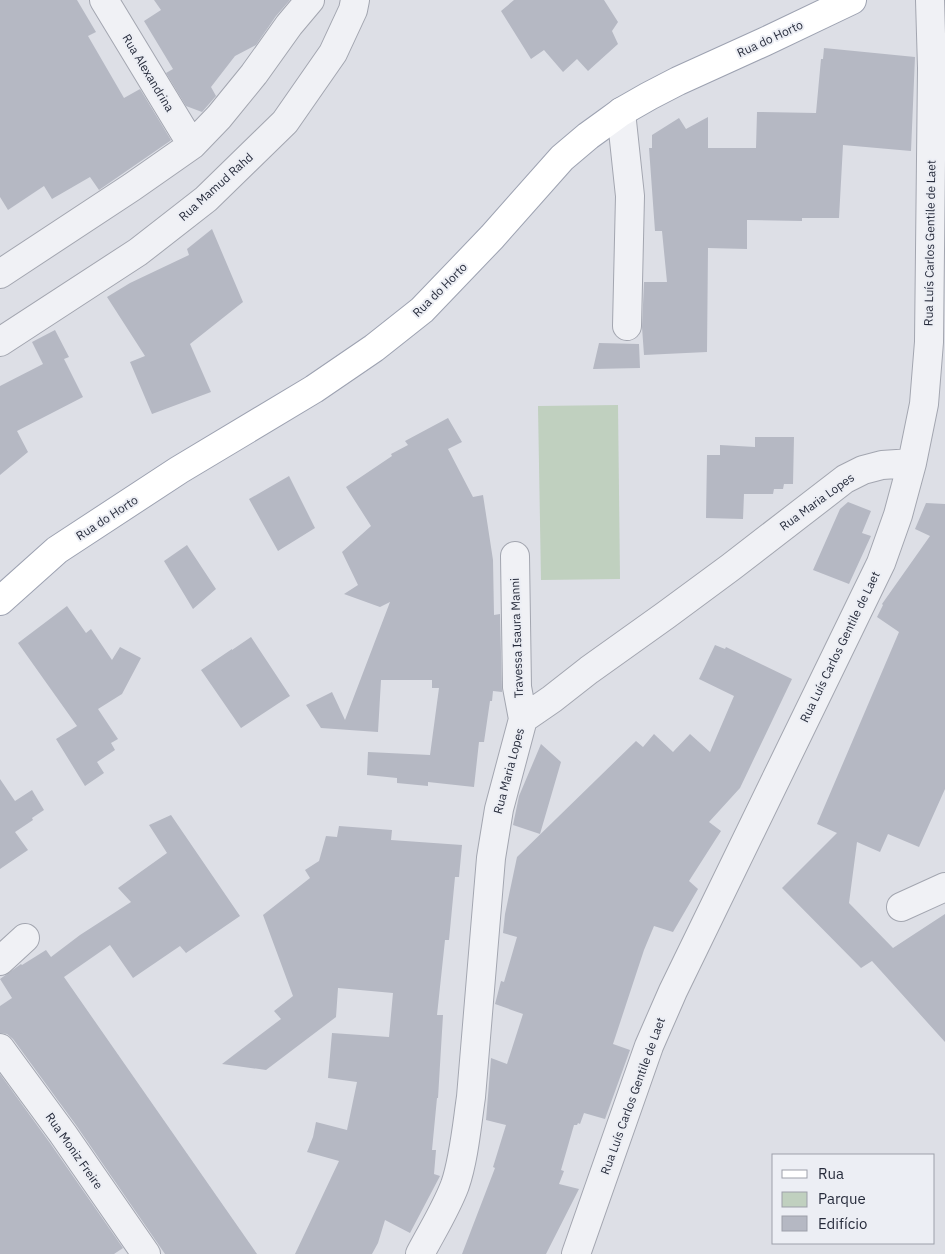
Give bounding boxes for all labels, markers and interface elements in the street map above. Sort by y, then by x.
street label: Rua do Horto [735,17,805,60]
street label: Rua Alexandrina [119,31,178,115]
street label: Rua Mamud Rahd [175,149,256,224]
street label: Rua Luís Carlos Gentile de Laet [921,160,938,326]
street label: Rua do Horto [409,259,470,320]
street label: Rua Maria Lopes [776,469,857,534]
street label: Rua do Horto [73,492,141,543]
street label: Rua Luís Carlos Gentile de Laet [796,569,883,725]
street label: Travessa Isaura Manni [507,578,526,698]
street label: Rua Maria Lopes [490,726,527,816]
street label: Rua Luís Carlos Gentile de Laet [597,1015,668,1177]
street label: Rua Moniz Freire [43,1110,107,1192]
legend [772,1154,935,1244]
text: Rua [818,1164,844,1183]
text: Parque [818,1189,866,1208]
text: Edifício [818,1214,867,1233]

